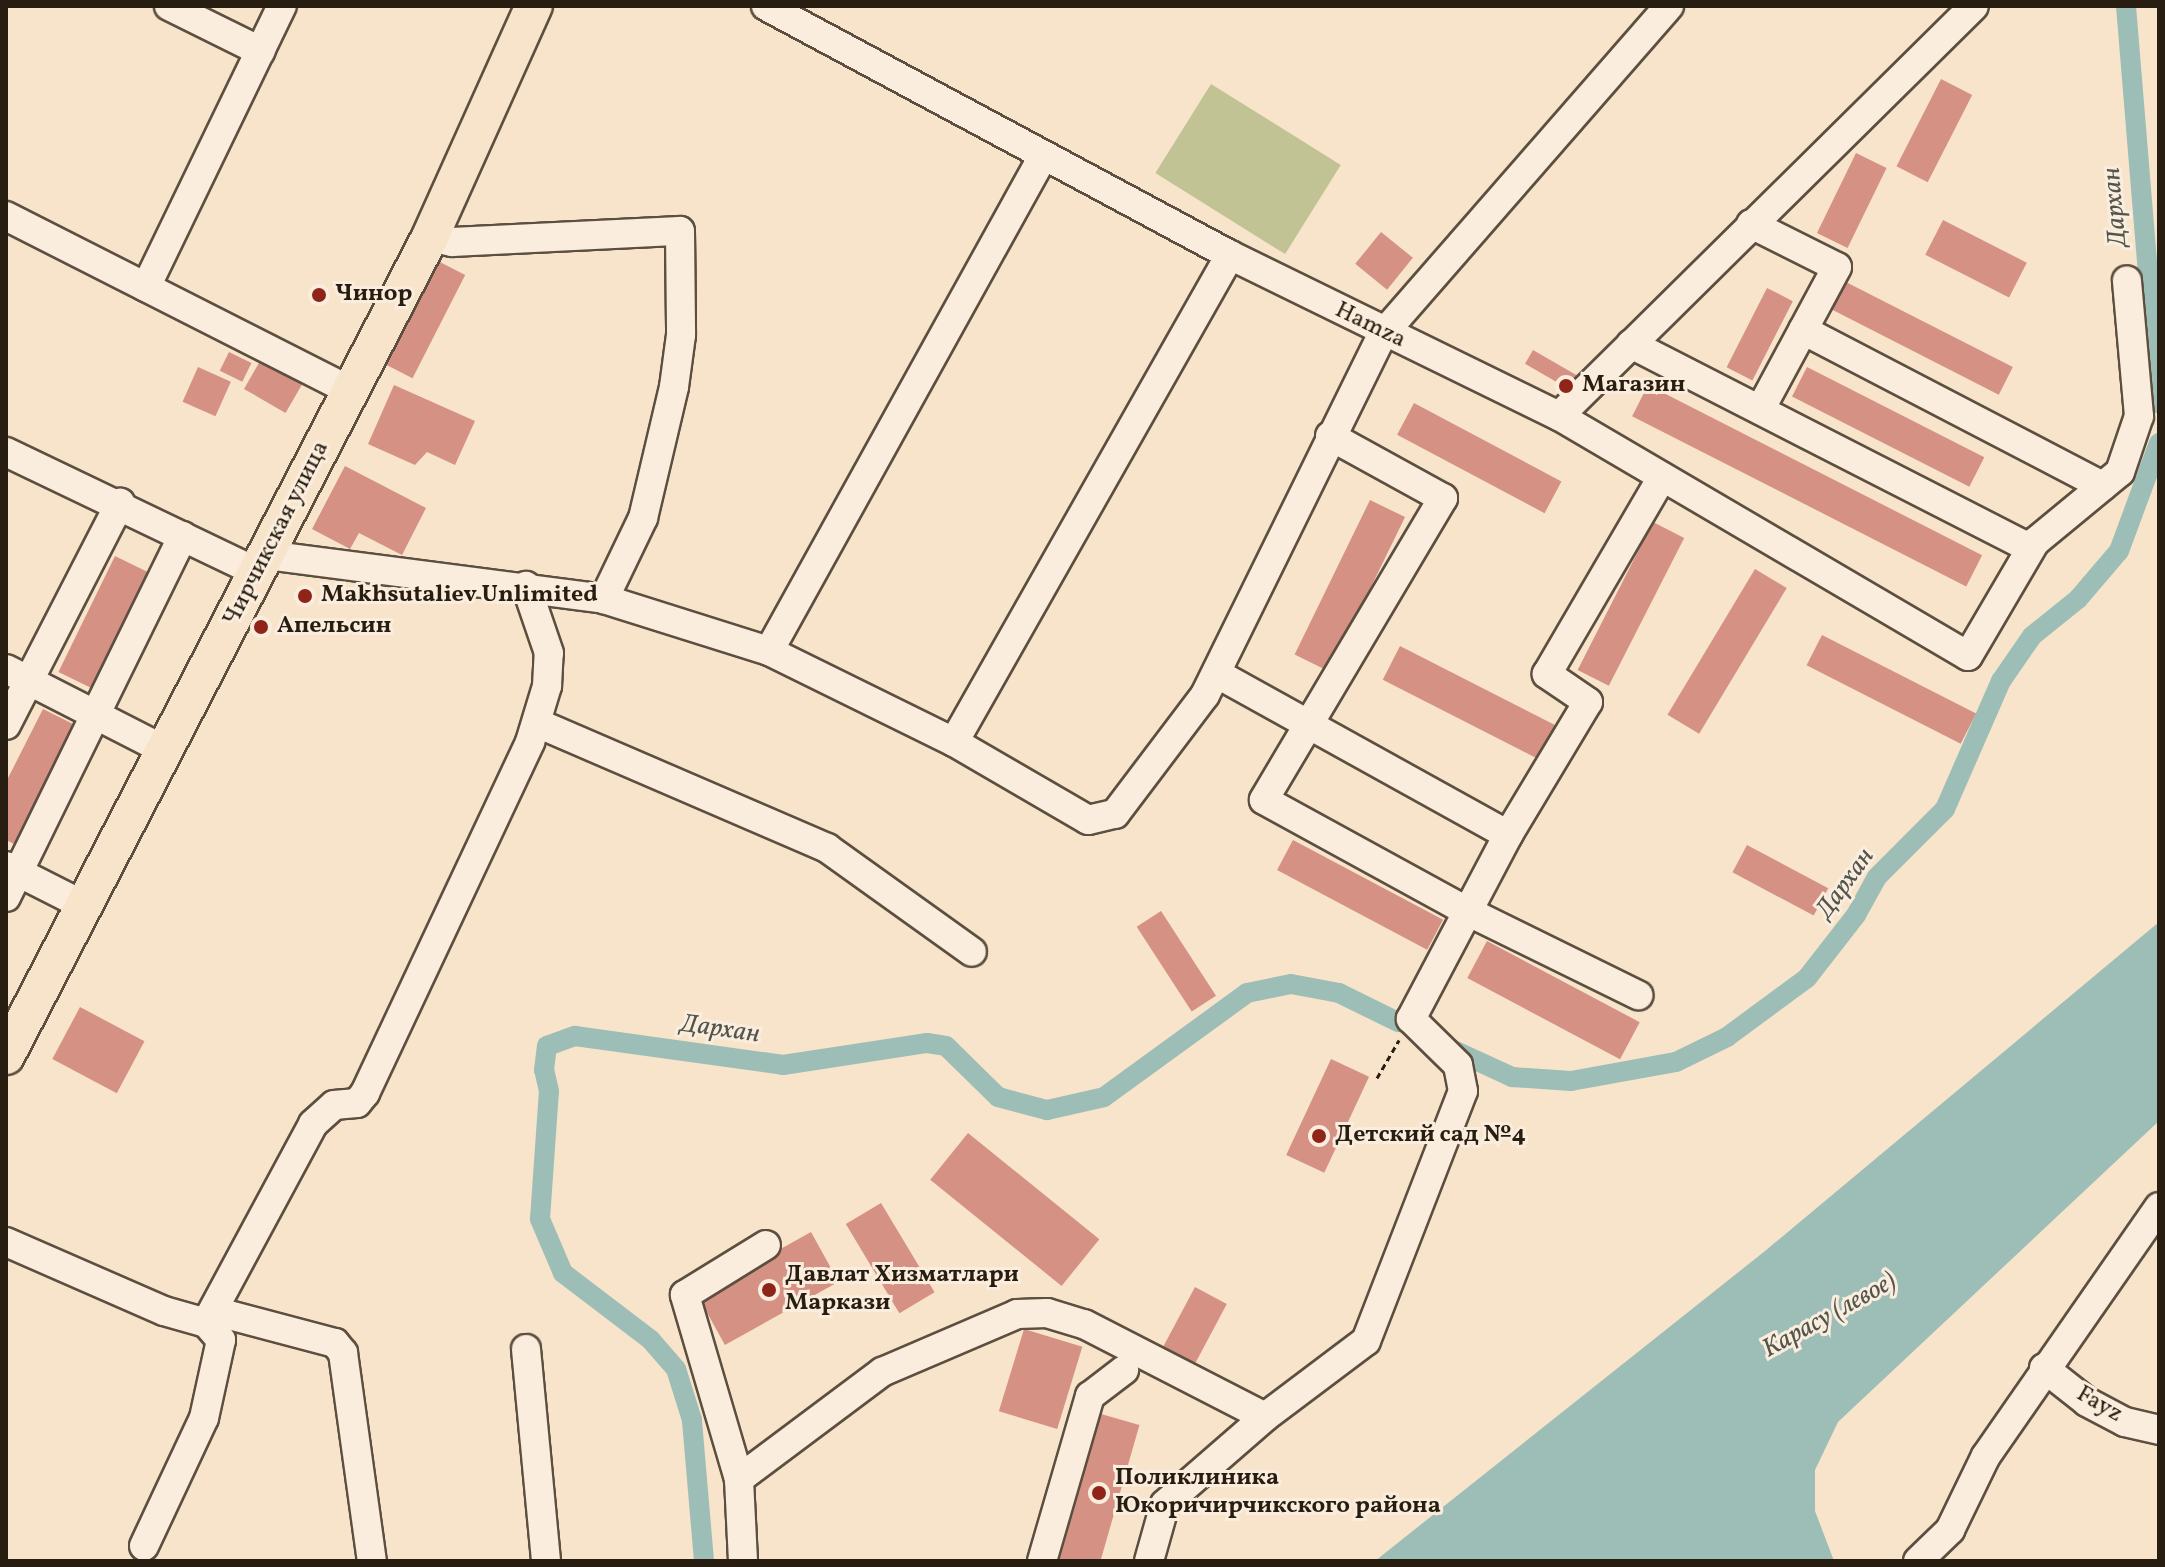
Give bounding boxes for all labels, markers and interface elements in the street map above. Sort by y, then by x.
water label: Дархан [2097,166,2135,248]
place label: Чинор [335,281,412,309]
marker: Чинор [310,286,328,304]
street label: Hamza [1330,297,1410,355]
place label: Магазин [1582,372,1685,400]
marker: Магазин [1557,377,1575,395]
street label: Чирчикская улица [218,436,336,632]
place label: Makhsutaliev Unlimited [321,582,598,610]
marker: Makhsutaliev Unlimited [296,587,314,605]
place label: Апельсин [277,613,391,641]
marker: Апельсин [252,618,270,636]
water label: Дархан [1810,843,1882,925]
water label: Дархан [678,1009,762,1051]
place label: Детский сад №4 [1335,1122,1526,1150]
marker: Детский сад №4 [1310,1127,1328,1145]
place label: Давлат Хизматлари Маркази [785,1262,1019,1318]
water label: Карасу (левое) [1758,1266,1902,1366]
marker: Давлат Хизматлари Маркази [760,1281,778,1299]
street label: Fayz [2071,1380,2127,1430]
place label: Поликлиника Юкоричирчикского района [1115,1465,1441,1521]
marker: Поликлиника Юкоричирчикского района [1090,1484,1108,1502]

